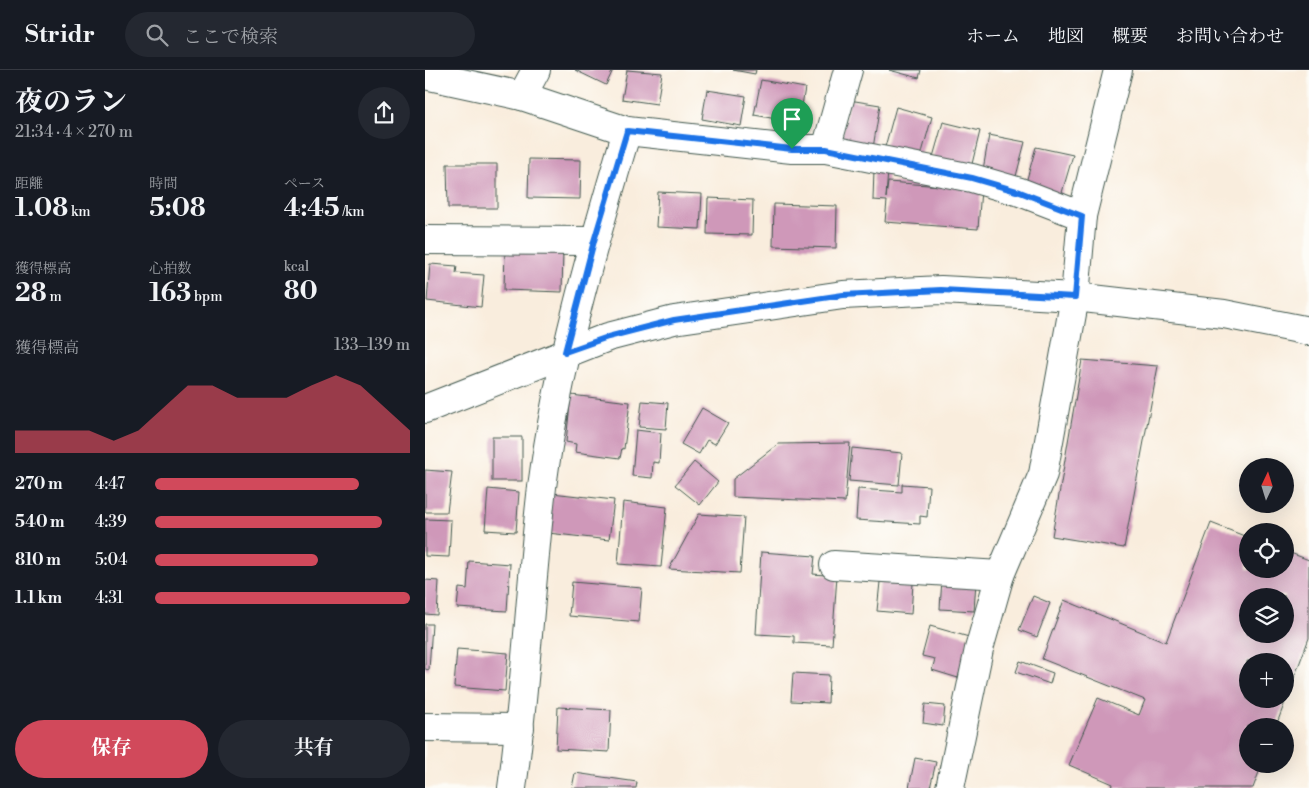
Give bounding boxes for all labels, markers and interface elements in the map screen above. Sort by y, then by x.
search box [125,12,475,57]
text: Stridr [25,20,95,50]
icon: search [143,21,171,49]
text: ここで検索 [183,25,278,49]
text: ホーム [966,25,1020,48]
text: 地図 [1048,25,1084,48]
text: 概要 [1112,25,1148,48]
text: お問い合わせ [1176,25,1284,48]
text: 夜のラン [15,85,127,120]
button: share [358,87,410,139]
pin [771,98,813,149]
icon: arrive [778,105,806,133]
text: 21:34 · 4 × 270 m [15,122,133,142]
text: 距離 [15,175,43,193]
text: 時間 [149,175,177,193]
text: ペース [284,175,325,193]
text: 1.08 [15,193,68,224]
text: 5:08 [149,193,206,224]
text: 4:45 [284,193,340,224]
text: km [68,203,91,221]
text: /km [340,203,365,221]
text: kcal [284,258,309,276]
text: 獲得標高 [15,260,71,278]
text: 心拍数 [149,260,191,278]
text: 80 [284,276,318,307]
text: 28 [15,278,47,309]
text: 163 [149,278,191,309]
text: m [47,288,62,306]
text: bpm [191,288,222,306]
text: 133–139 m [334,335,410,355]
text: 獲得標高 [15,338,79,358]
north arrow [1239,458,1294,512]
map controls [1239,458,1294,773]
text: 270 m [15,474,63,494]
text: 4:47 [95,474,125,494]
text: 540 m [15,512,65,532]
text: 4:39 [95,512,127,532]
button: locate [1239,523,1294,578]
text: 810 m [15,550,61,570]
text: 5:04 [95,550,128,570]
text: 1.1 km [15,588,62,608]
text: 4:31 [95,588,123,608]
button: layers [1239,588,1294,643]
button: + [1239,653,1294,708]
button: − [1239,718,1294,773]
button: 保存 [15,720,208,778]
button: 共有 [218,720,410,778]

